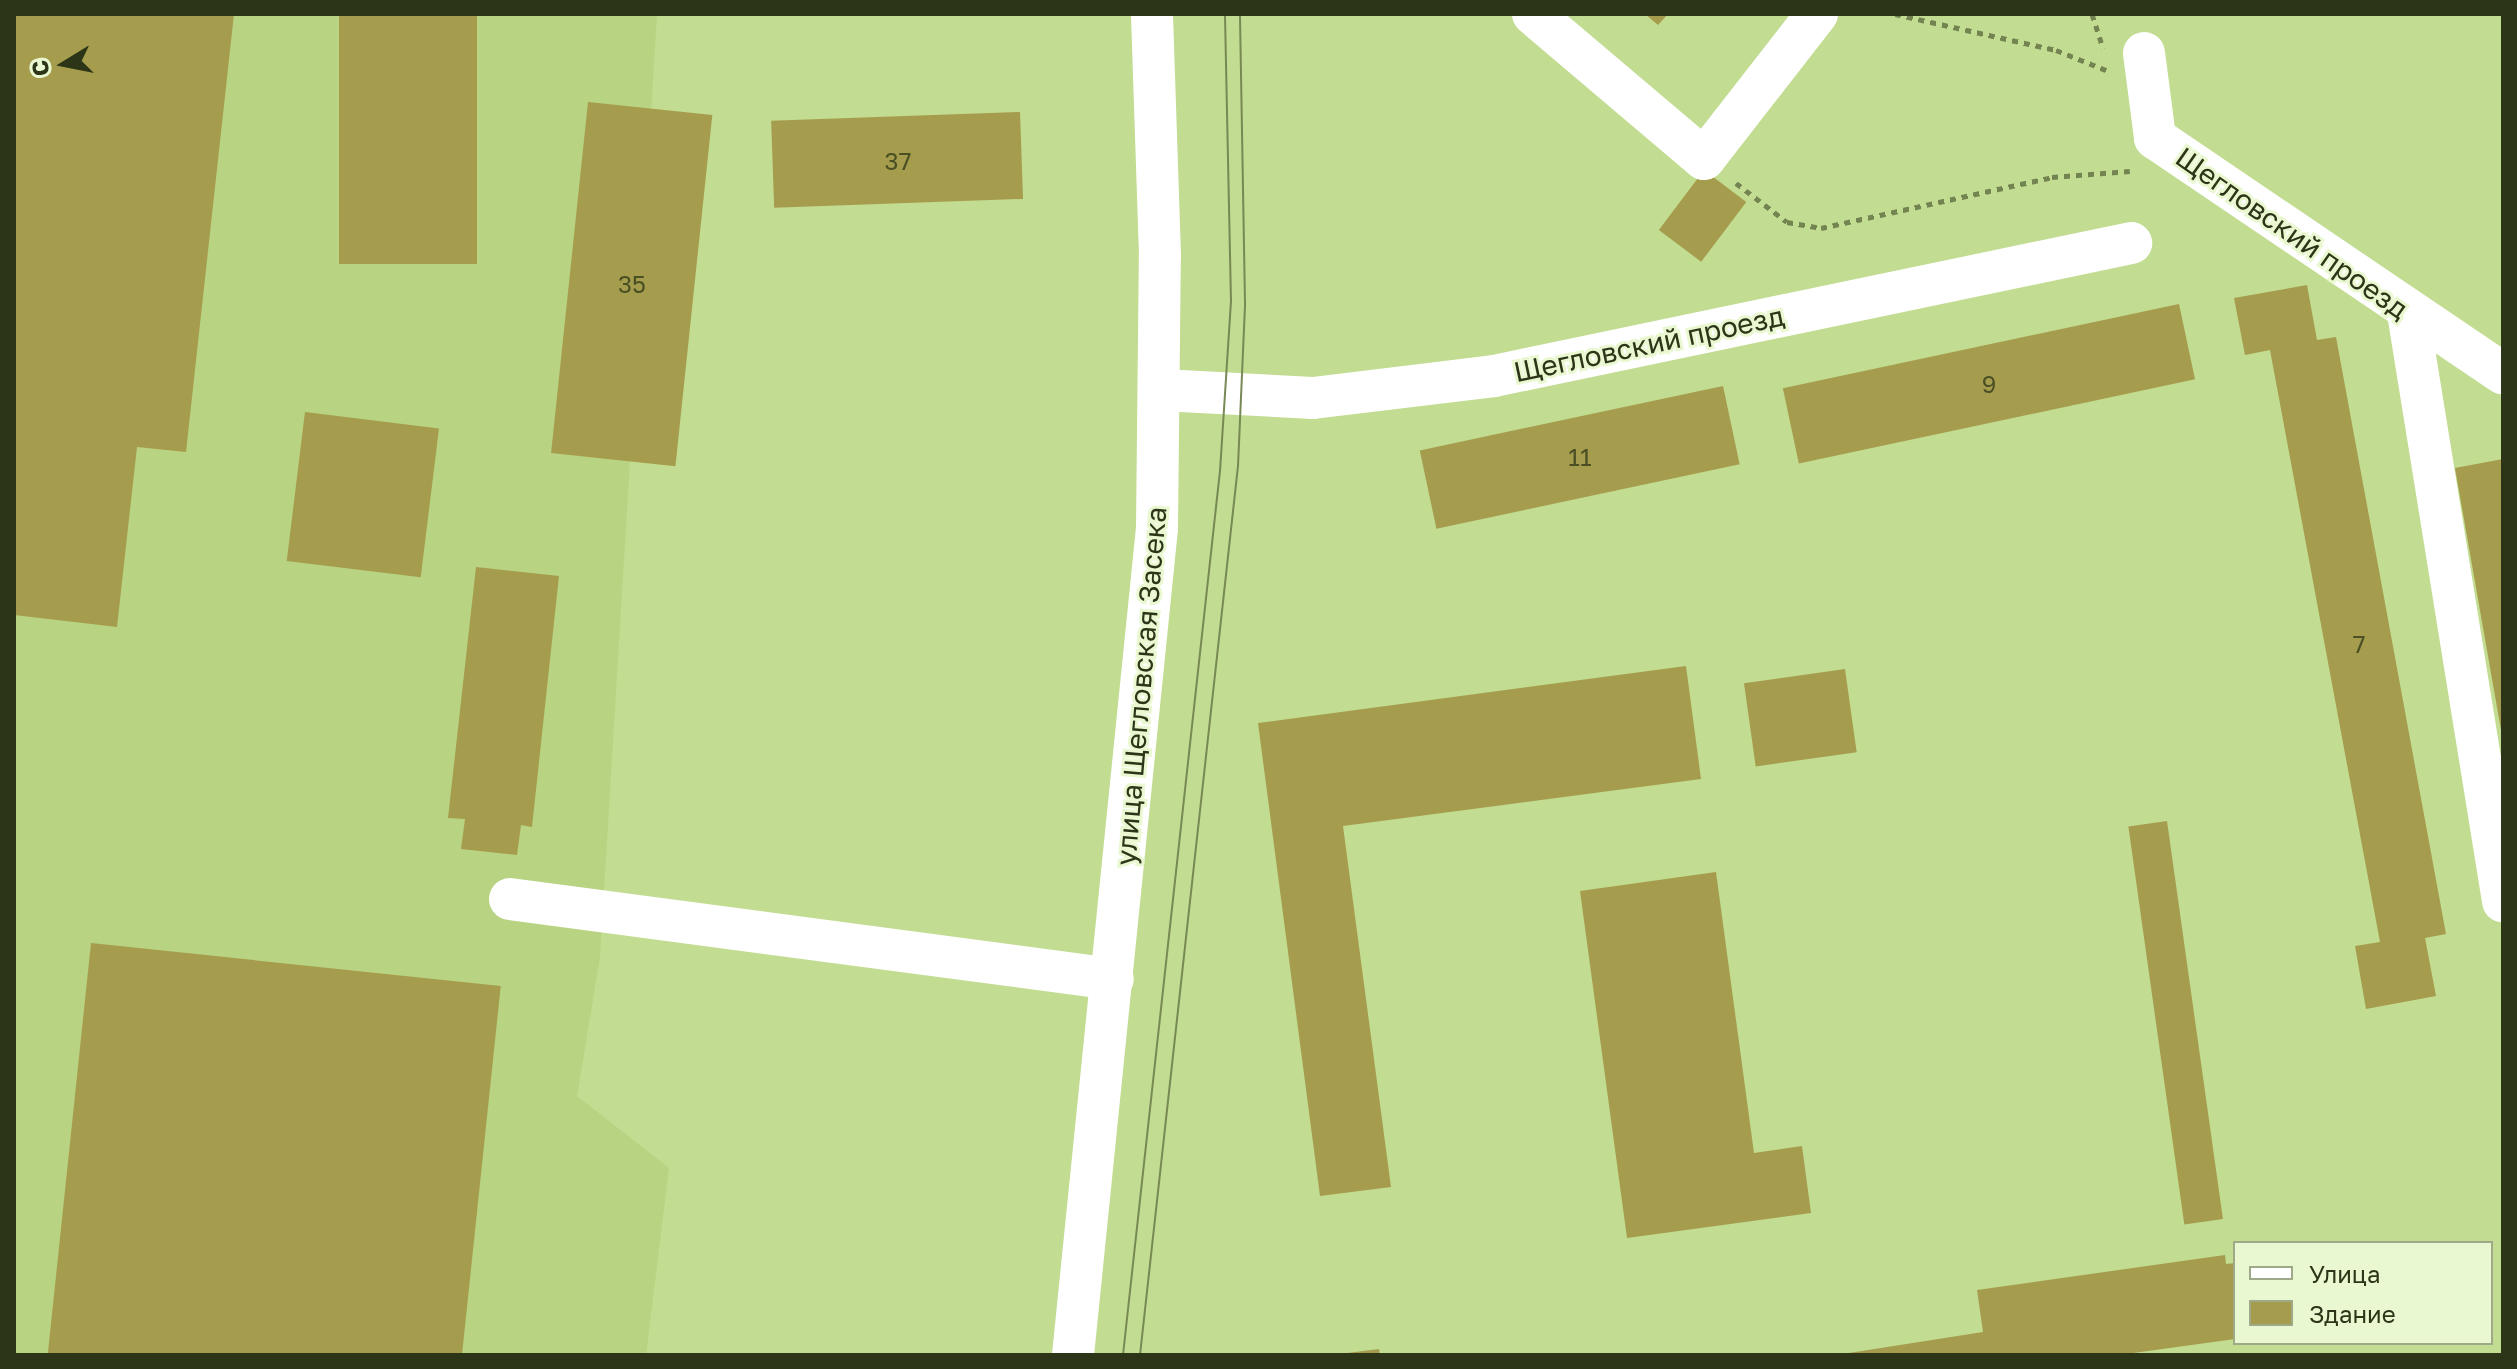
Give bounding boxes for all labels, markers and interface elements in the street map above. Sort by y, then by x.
north arrow [24,24,104,104]
text: С [25,58,55,78]
street label: Щегловский проезд [2169,140,2415,326]
house number: 37 [885,147,911,175]
house number: 35 [618,270,646,298]
street label: Щегловский проезд [1511,299,1787,389]
house number: 9 [1982,370,1996,398]
house number: 11 [1568,443,1592,471]
street label: улица Щегловская Засека [1109,505,1173,867]
house number: 7 [2353,630,2365,658]
legend [2233,1241,2493,1345]
text: Улица [2309,1259,2381,1288]
text: Здание [2309,1299,2396,1328]

